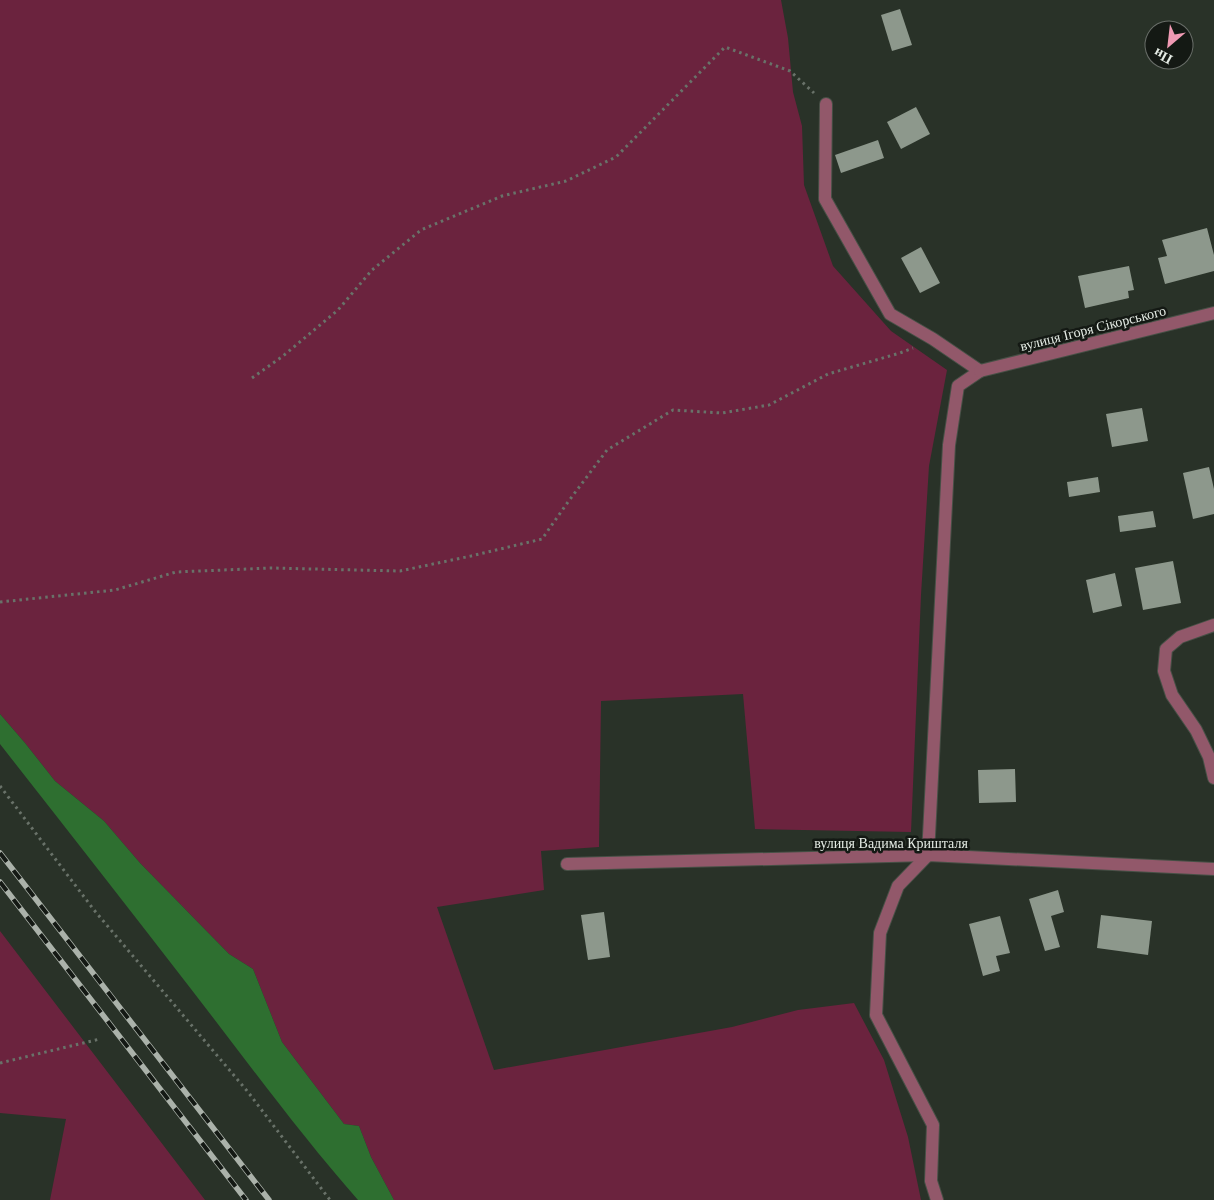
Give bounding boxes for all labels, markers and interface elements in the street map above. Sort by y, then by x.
north arrow [1144,20,1194,70]
text: Пн [1151,45,1175,67]
street label: вулиця Ігоря Сікорського [1019,303,1168,354]
street label: вулиця Вадима Кришталя [814,836,968,851]

